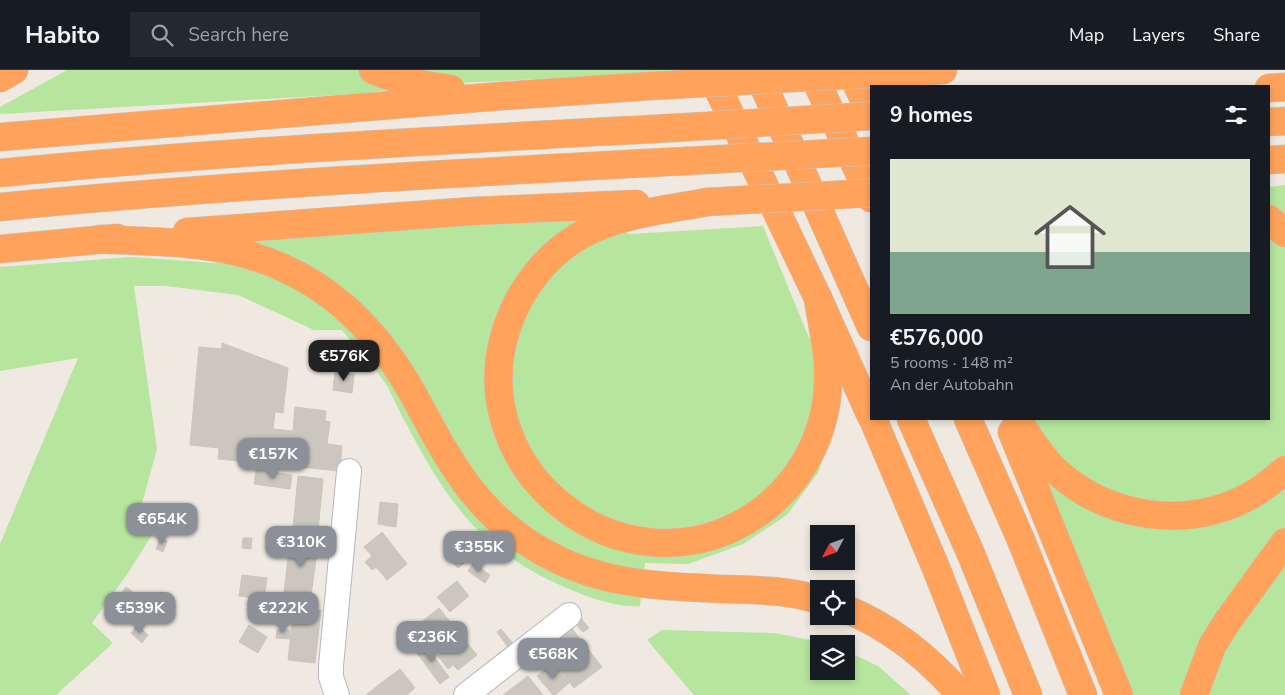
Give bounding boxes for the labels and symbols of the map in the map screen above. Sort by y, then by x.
pin: €576K [309,340,379,382]
pin: €157K [238,438,308,480]
pin: €654K [127,502,197,545]
north arrow [810,525,855,570]
pin: €310K [266,526,336,568]
pin: €355K [444,530,514,573]
pin: €539K [105,592,175,634]
pin: €222K [248,592,318,634]
pin: €236K [397,620,467,663]
pin: €568K [518,638,588,680]

